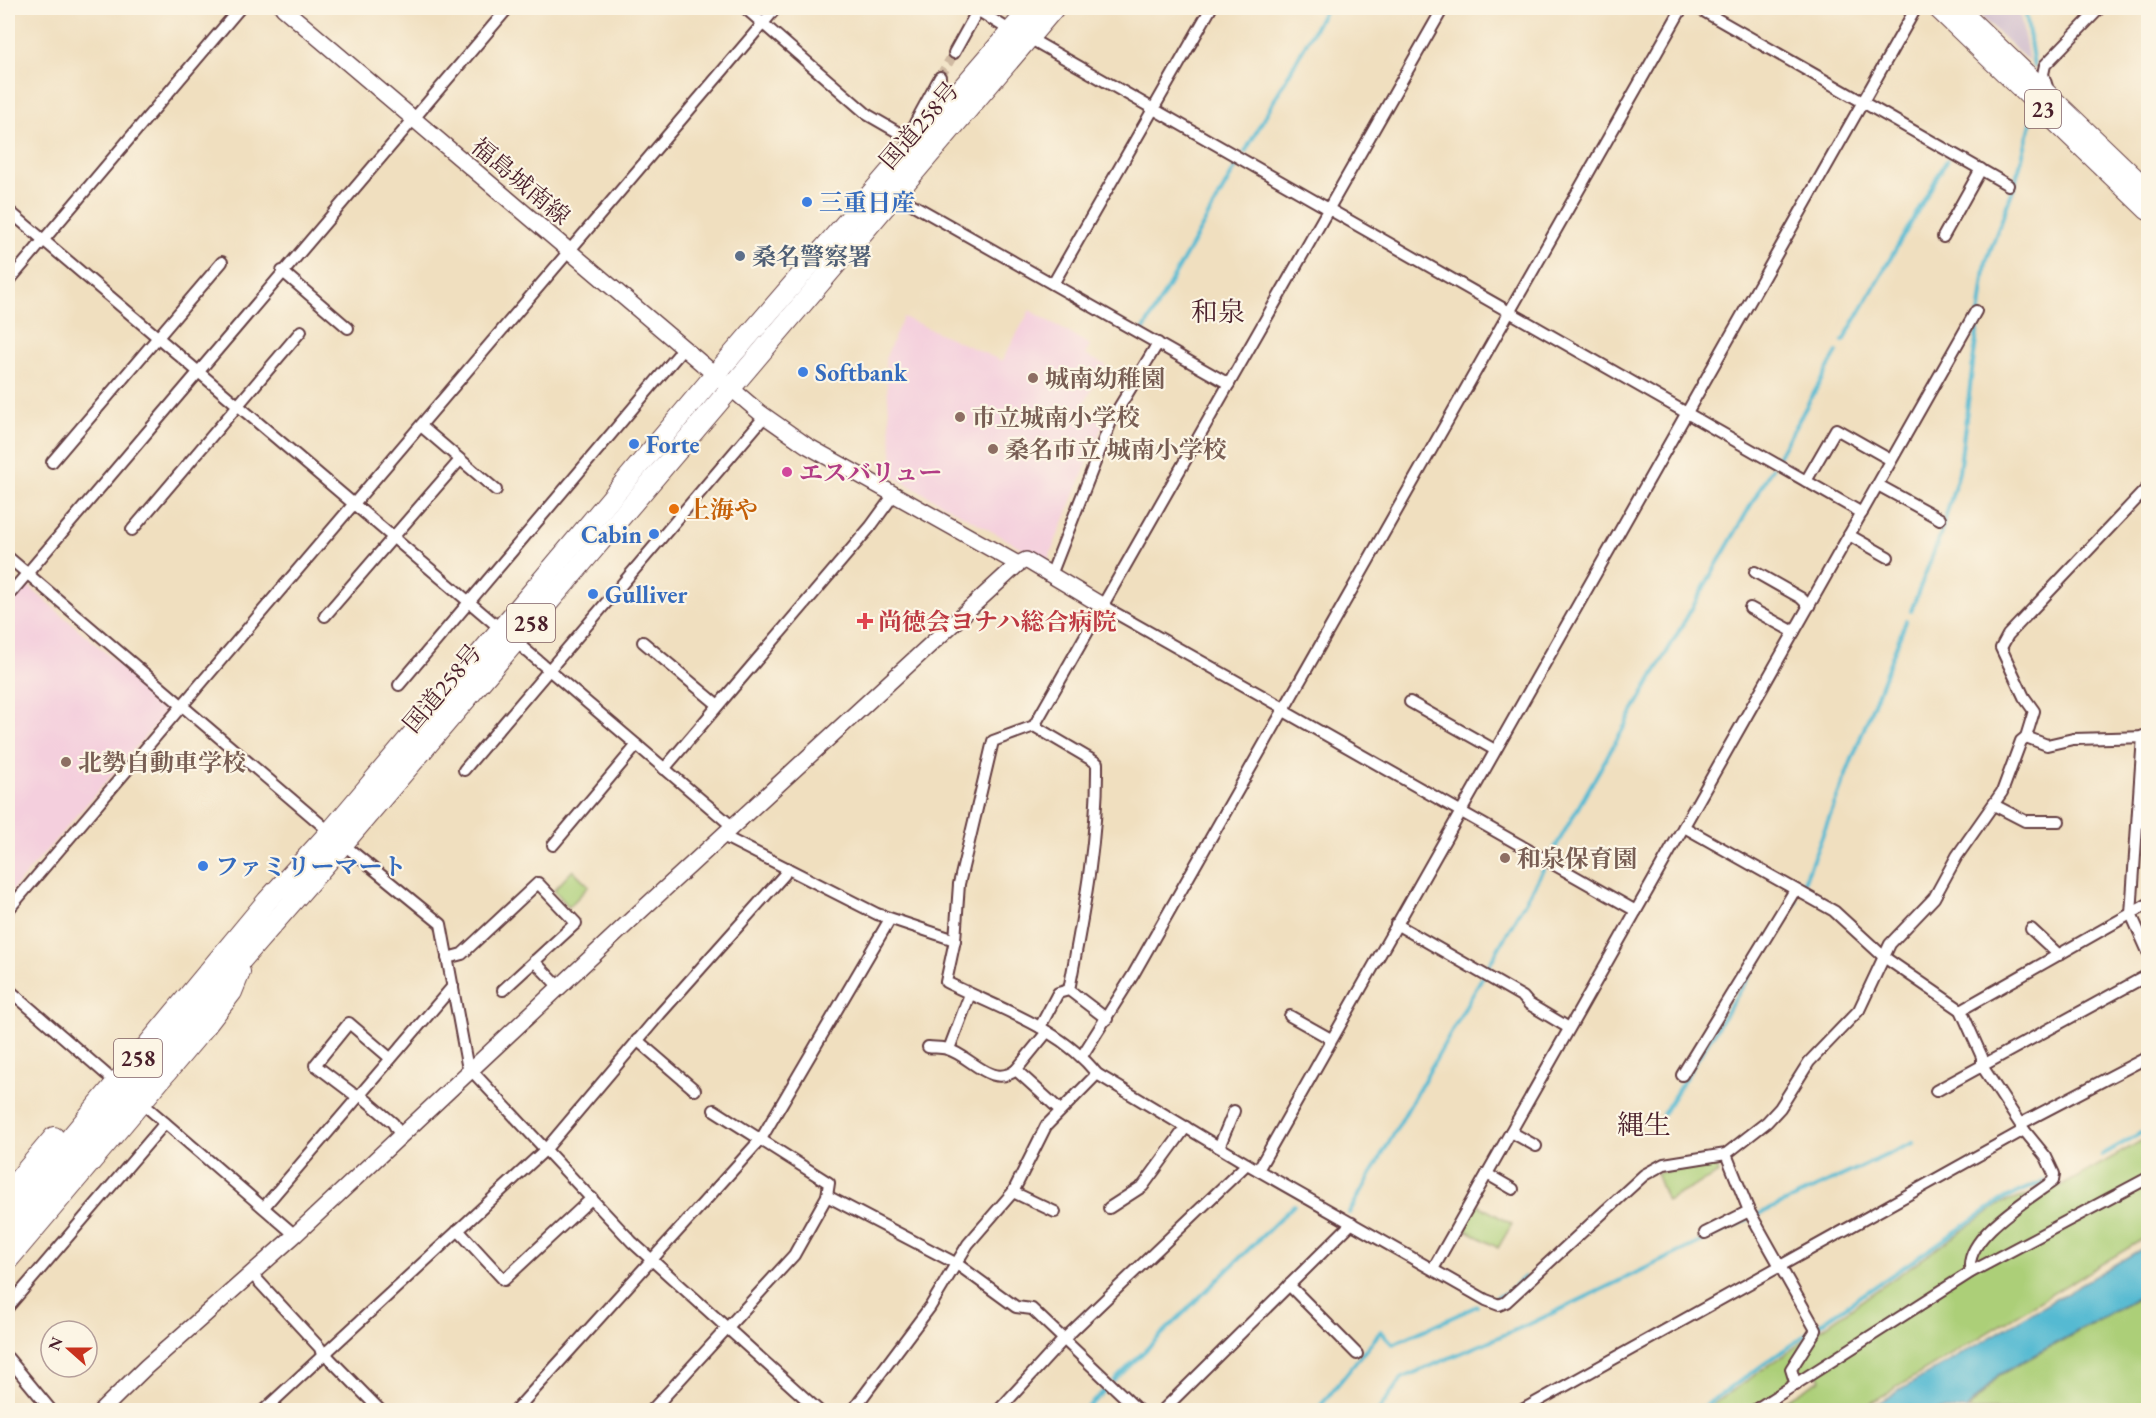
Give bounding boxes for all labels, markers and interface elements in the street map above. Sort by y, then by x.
street label: 国道258号 [872,75,966,175]
road number: 23 [2025,90,2061,128]
street label: 福島城南線 [465,131,577,231]
place label: 三重日産 [819,187,915,218]
marker: 三重日産 [800,195,814,209]
place label: 桑名警察署 [752,241,872,272]
marker: 桑名警察署 [733,249,747,263]
district label: 和泉 [1191,294,1245,329]
place label: Softbank [815,357,908,388]
place label: 城南幼稚園 [1045,363,1165,394]
marker: Softbank [796,365,810,379]
marker: 城南幼稚園 [1026,371,1040,385]
place label: 市立城南小学校 [972,402,1140,433]
marker: 市立城南小学校 [953,410,967,424]
place label: Forte [646,429,699,460]
place label: 桑名市立 城南小学校 [1005,434,1227,465]
marker: Forte [627,437,641,451]
marker: 桑名市立 城南小学校 [986,442,1000,456]
place label: エスバリュー [799,457,942,488]
marker: エスバリュー [780,465,794,479]
place label: 上海や [686,494,758,525]
marker: 上海や [667,502,681,516]
place label: Cabin [581,519,642,550]
marker: Cabin [647,527,661,541]
place label: Gulliver [605,579,687,610]
marker: Gulliver [586,587,600,601]
road number: 258 [507,604,555,642]
place label: 尚徳会ヨナハ総合病院 [878,606,1117,637]
marker: 尚徳会ヨナハ総合病院 [856,612,874,630]
street label: 国道258号 [396,637,488,739]
place label: 北勢自動車学校 [78,747,246,778]
marker: 北勢自動車学校 [59,755,73,769]
place label: 和泉保育園 [1517,843,1637,874]
place label: ファミリーマート [215,851,407,882]
marker: 和泉保育園 [1498,851,1512,865]
marker: ファミリーマート [196,859,210,873]
road number: 258 [114,1039,162,1077]
district label: 縄生 [1617,1107,1671,1142]
north arrow [39,1319,99,1379]
text: N [43,1334,68,1354]

